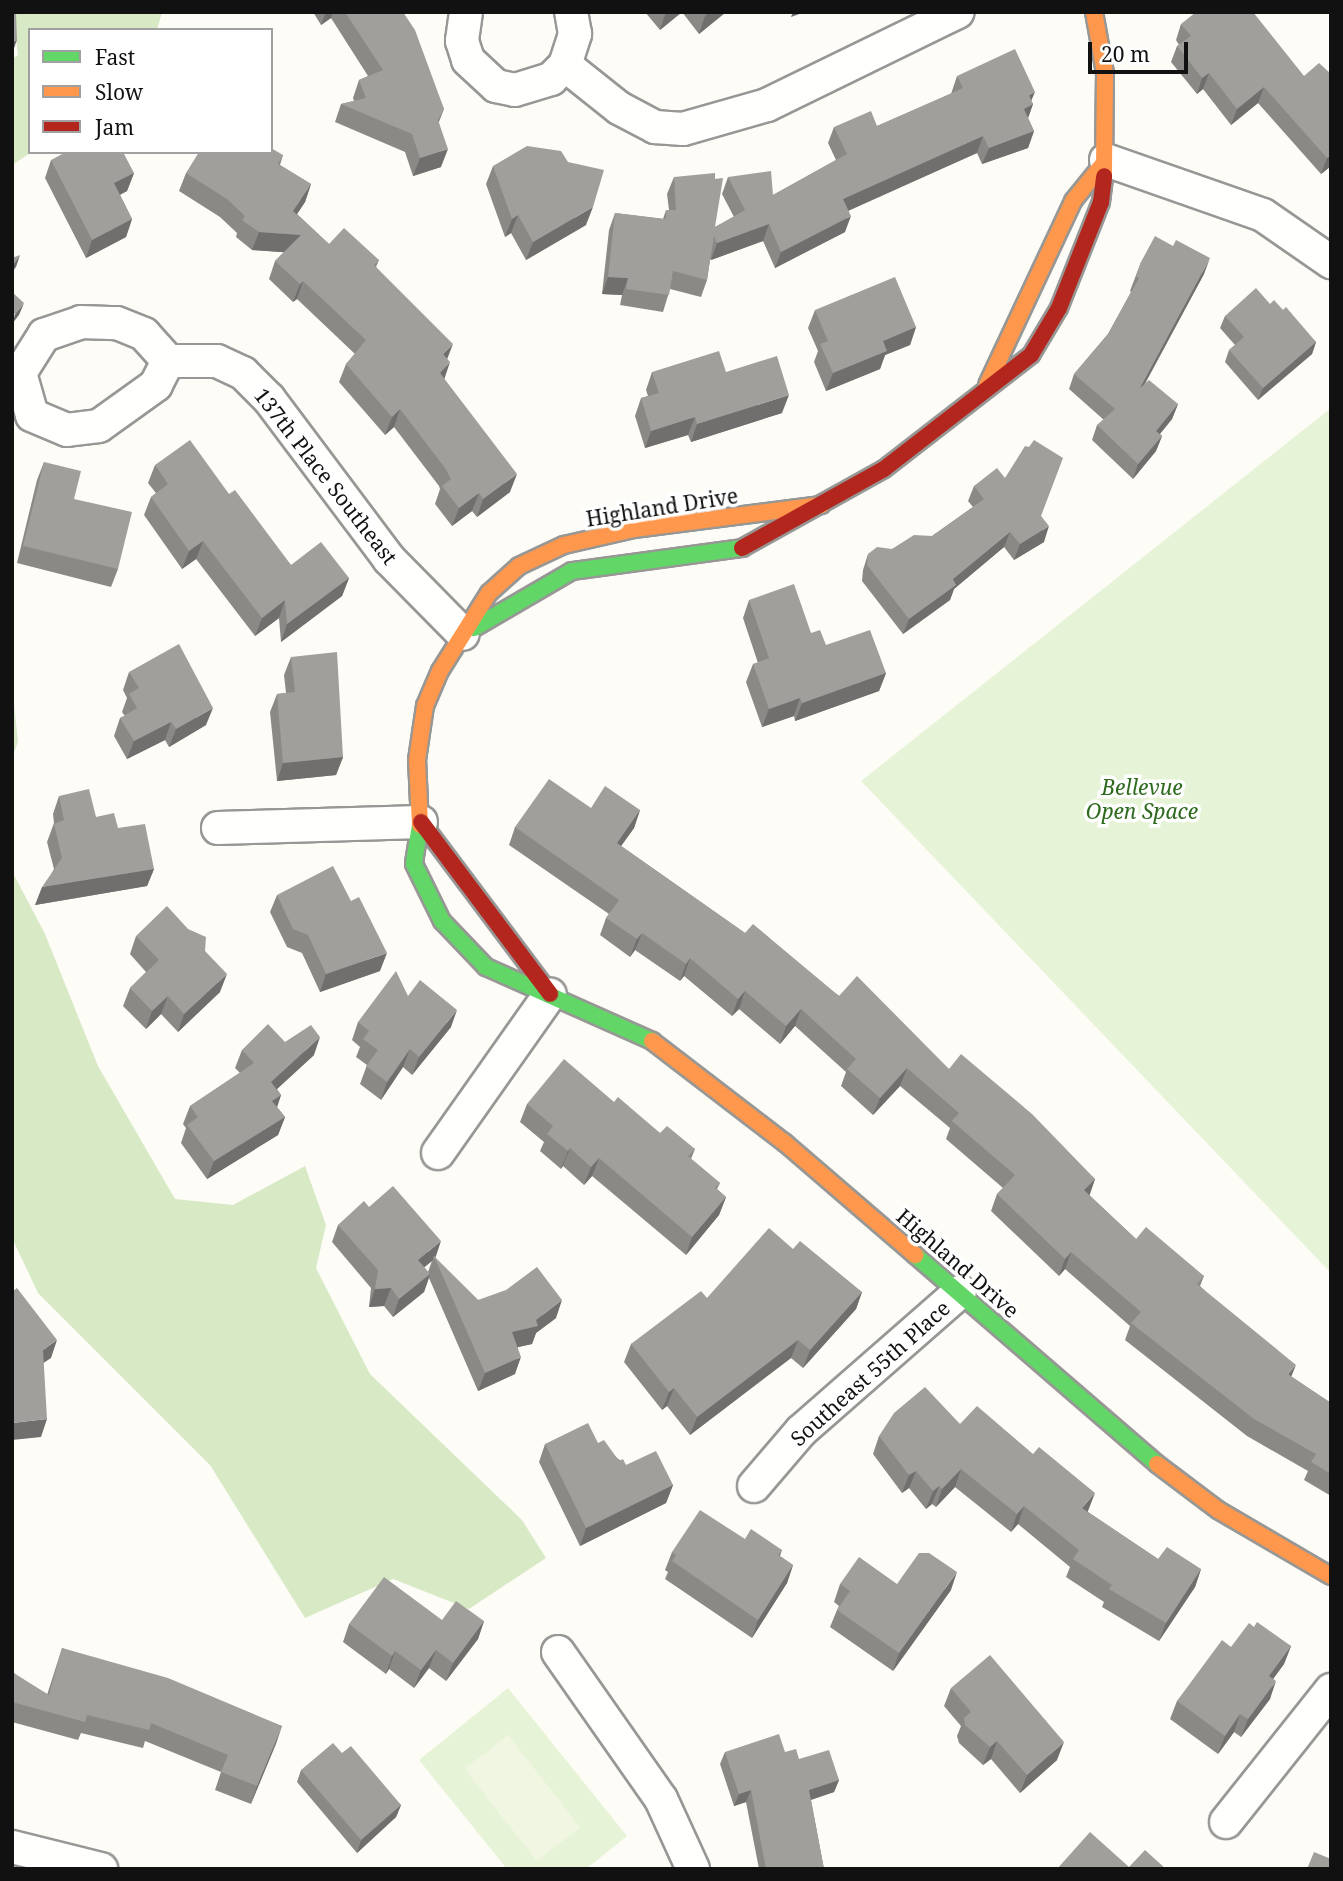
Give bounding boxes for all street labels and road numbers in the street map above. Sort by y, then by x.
street label: 137th Place Southeast [249,383,403,569]
street label: Highland Drive [584,483,740,531]
street label: Highland Drive [892,1203,1024,1323]
street label: Southeast 55th Place [785,1295,955,1451]

